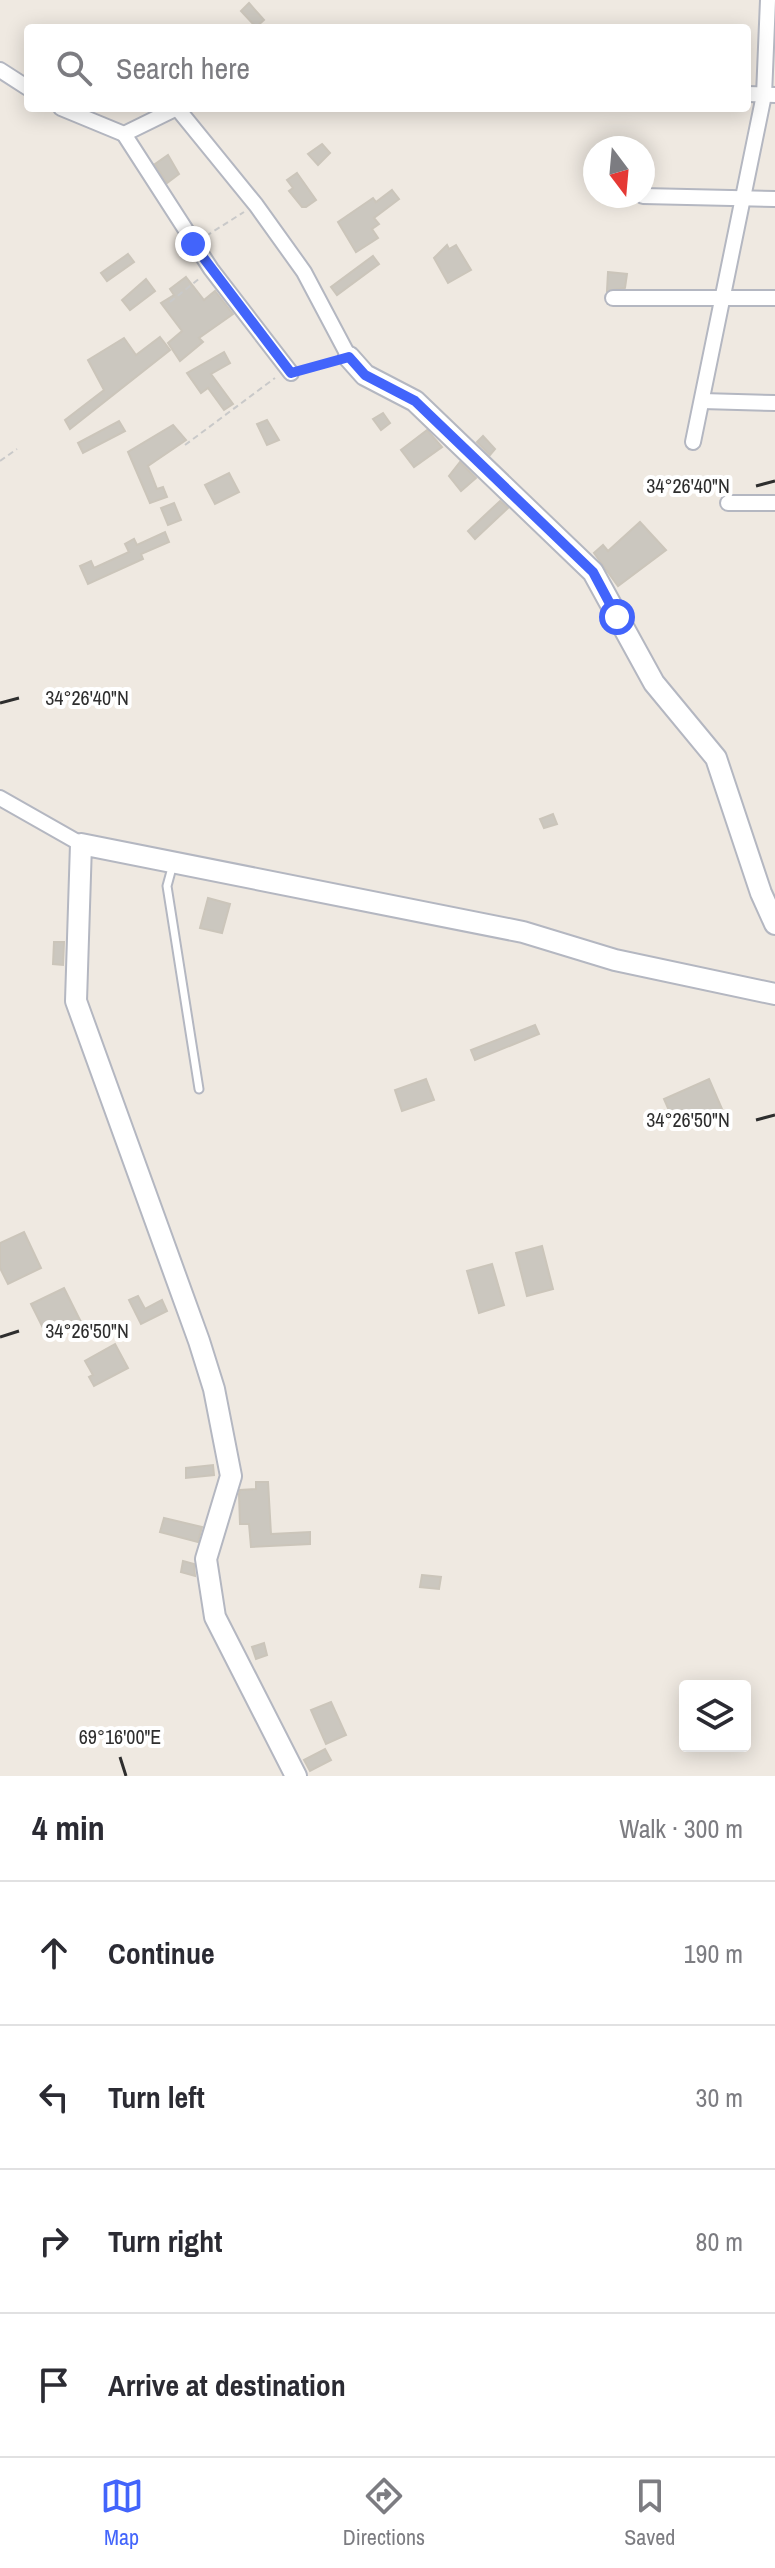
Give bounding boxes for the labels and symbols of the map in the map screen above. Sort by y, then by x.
north arrow [583,136,655,208]
route end [175,226,211,262]
text: 34°26'40"N [646,472,730,499]
route start [599,599,635,635]
text: 34°26'40"N [45,684,129,711]
text: 34°26'50"N [646,1106,730,1133]
text: 34°26'50"N [45,1317,129,1344]
text: 69°16'00"E [79,1723,161,1750]

